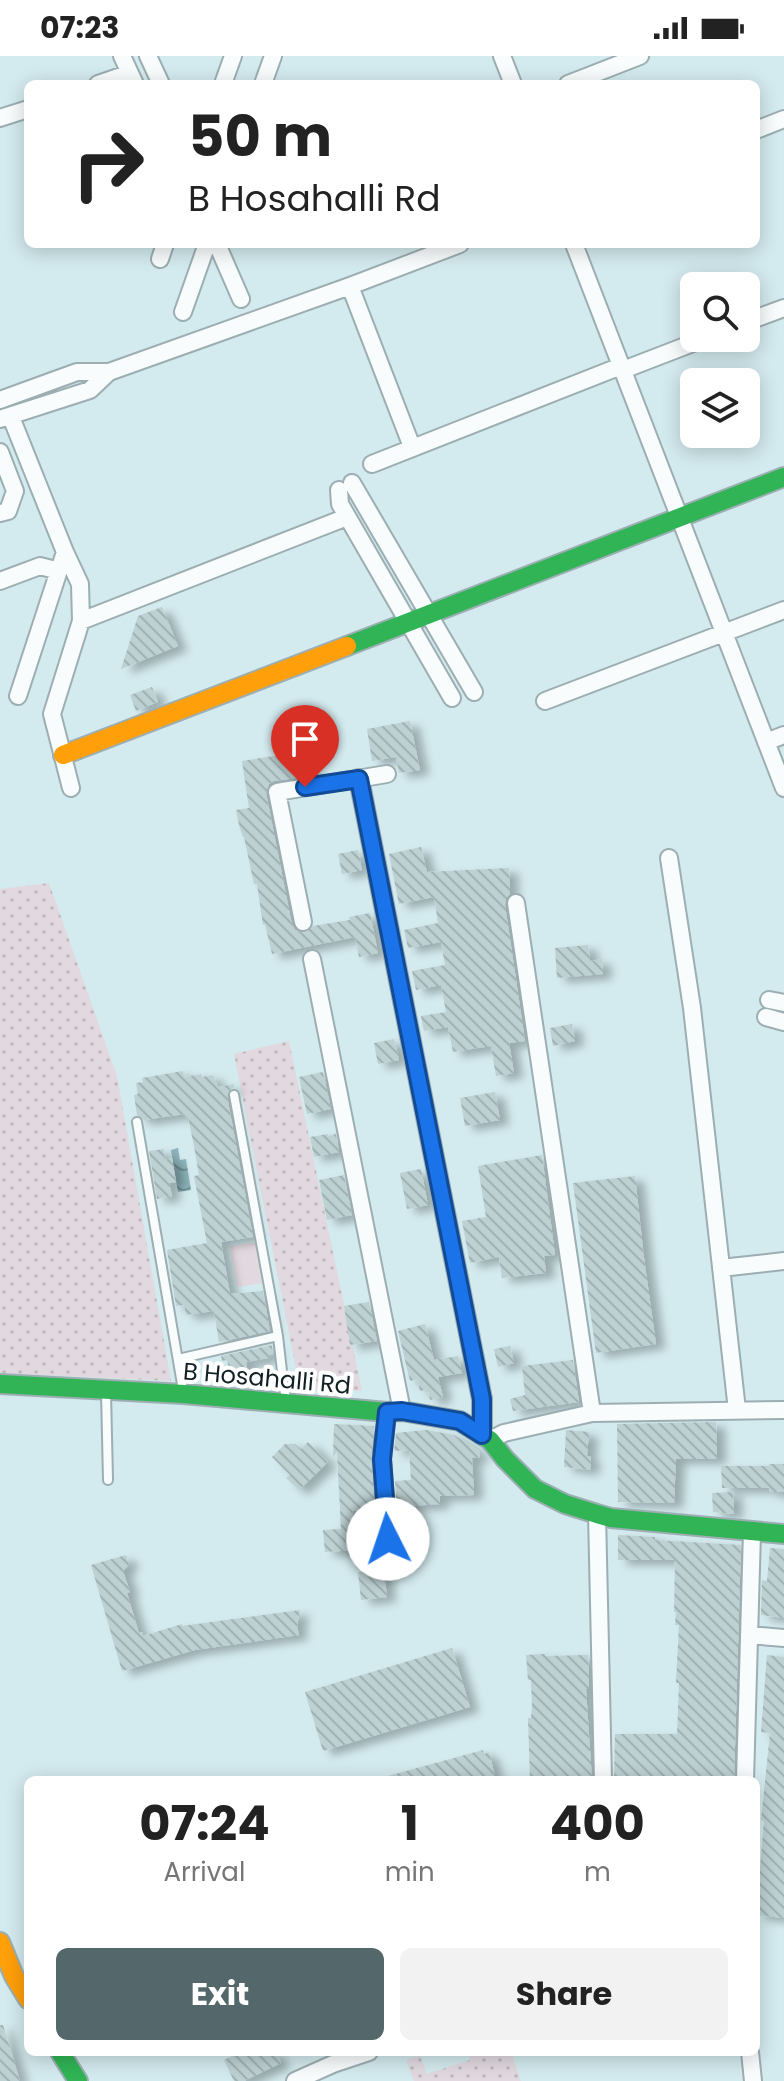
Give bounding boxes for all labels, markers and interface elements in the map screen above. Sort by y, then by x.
text: 07:23 [40,6,119,49]
text: 50 m [188,97,332,176]
icon: right [56,112,160,216]
text: B Hosahalli Rd [188,173,441,224]
map controls [680,272,760,448]
button: search [680,272,760,352]
button: layers [680,368,760,448]
pin [271,705,339,787]
icon: arrive [283,717,327,761]
street label: B Hosahalli Rd [182,1354,352,1402]
position arrow [346,1497,430,1581]
text: 07:24 [139,1790,270,1857]
text: 1 [401,1790,419,1857]
text: 400 [550,1790,645,1857]
text: Arrival [163,1854,245,1890]
text: min [385,1854,435,1890]
text: m [584,1854,611,1890]
button: Exit [56,1948,384,2040]
button: Share [400,1948,728,2040]

